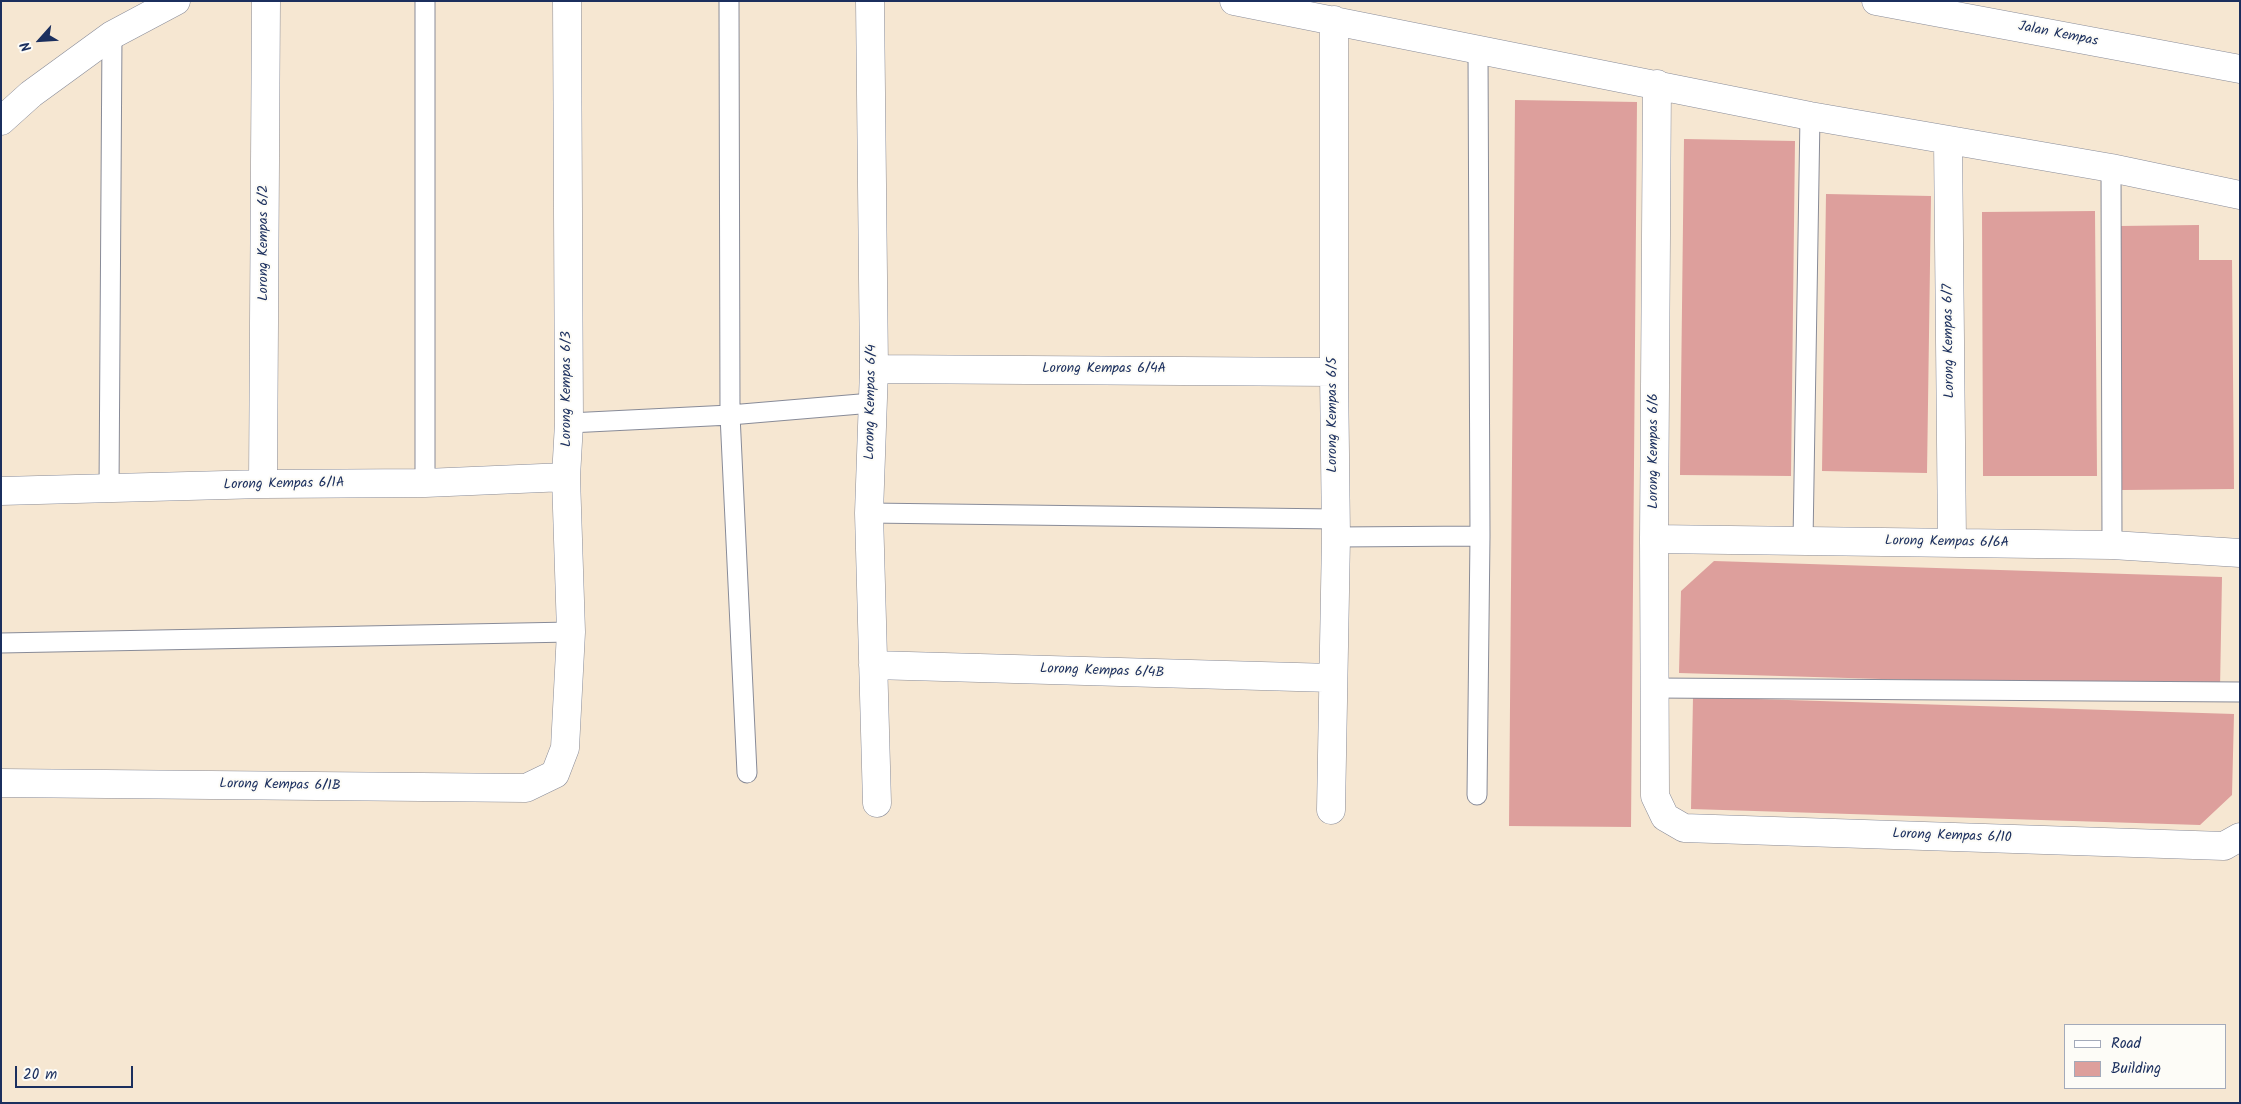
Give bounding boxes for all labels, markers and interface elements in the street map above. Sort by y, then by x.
north arrow [15,15,65,65]
street label: Jalan Kempas [2017,19,2099,51]
text: N [15,38,38,55]
street label: Lorong Kempas 6/2 [257,185,273,301]
street label: Lorong Kempas 6/7 [1941,284,1959,398]
street label: Lorong Kempas 6/3 [560,331,576,447]
street label: Lorong Kempas 6/4 [863,344,881,460]
street label: Lorong Kempas 6/5 [1326,357,1342,473]
street label: Lorong Kempas 6/4A [1042,362,1166,378]
street label: Lorong Kempas 6/6 [1647,393,1663,509]
street label: Lorong Kempas 6/1A [223,476,345,494]
street label: Lorong Kempas 6/6A [1885,534,2009,552]
street label: Lorong Kempas 6/4B [1039,661,1165,683]
street label: Lorong Kempas 6/1B [219,777,341,795]
street label: Lorong Kempas 6/10 [1892,827,2012,847]
legend [2064,1024,2226,1089]
text: Road [2111,1032,2141,1056]
scale bar [18,1056,135,1088]
text: Building [2111,1057,2161,1081]
text: 20 m [23,1063,57,1087]

